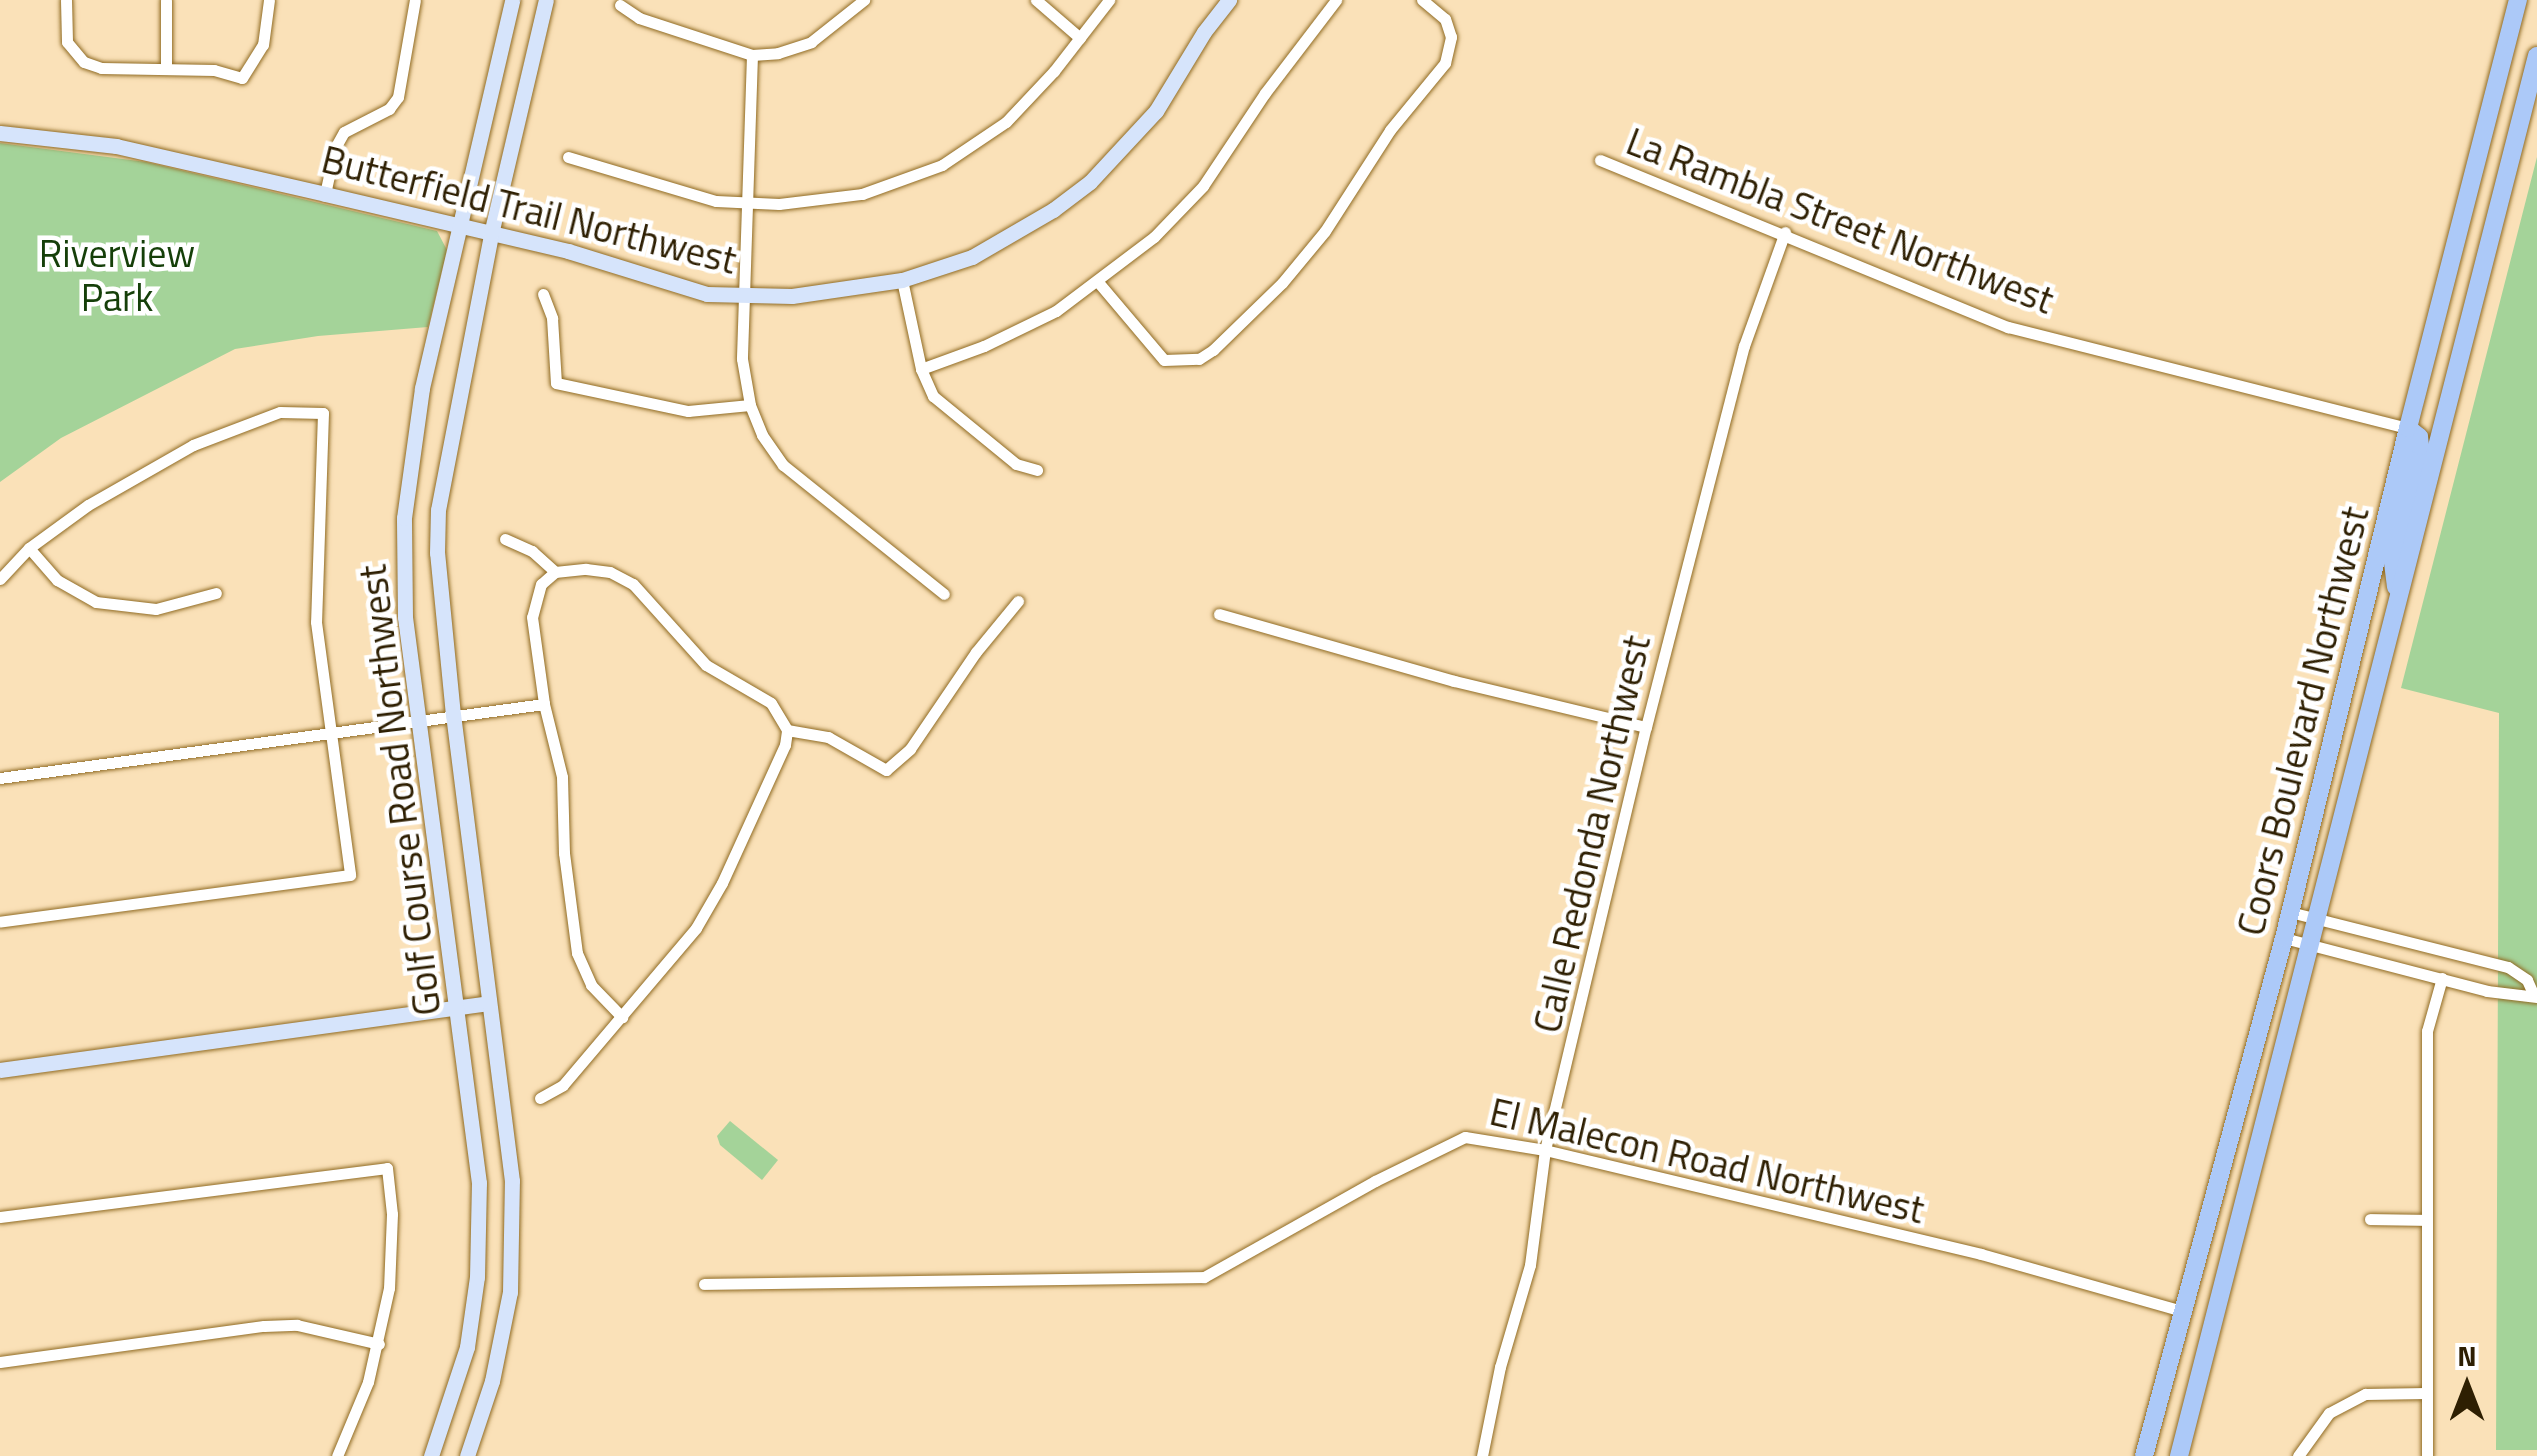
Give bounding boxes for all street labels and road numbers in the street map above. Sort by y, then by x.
street label: La Rambla Street Northwest [1620,118,2060,324]
street label: Butterfield Trail Northwest [317,136,741,284]
street label: Coors Boulevard Northwest [2228,502,2378,940]
street label: Golf Course Road Northwest [350,562,450,1018]
street label: Calle Redonda Northwest [1524,631,1660,1037]
street label: El Malecon Road Northwest [1486,1089,1928,1233]

